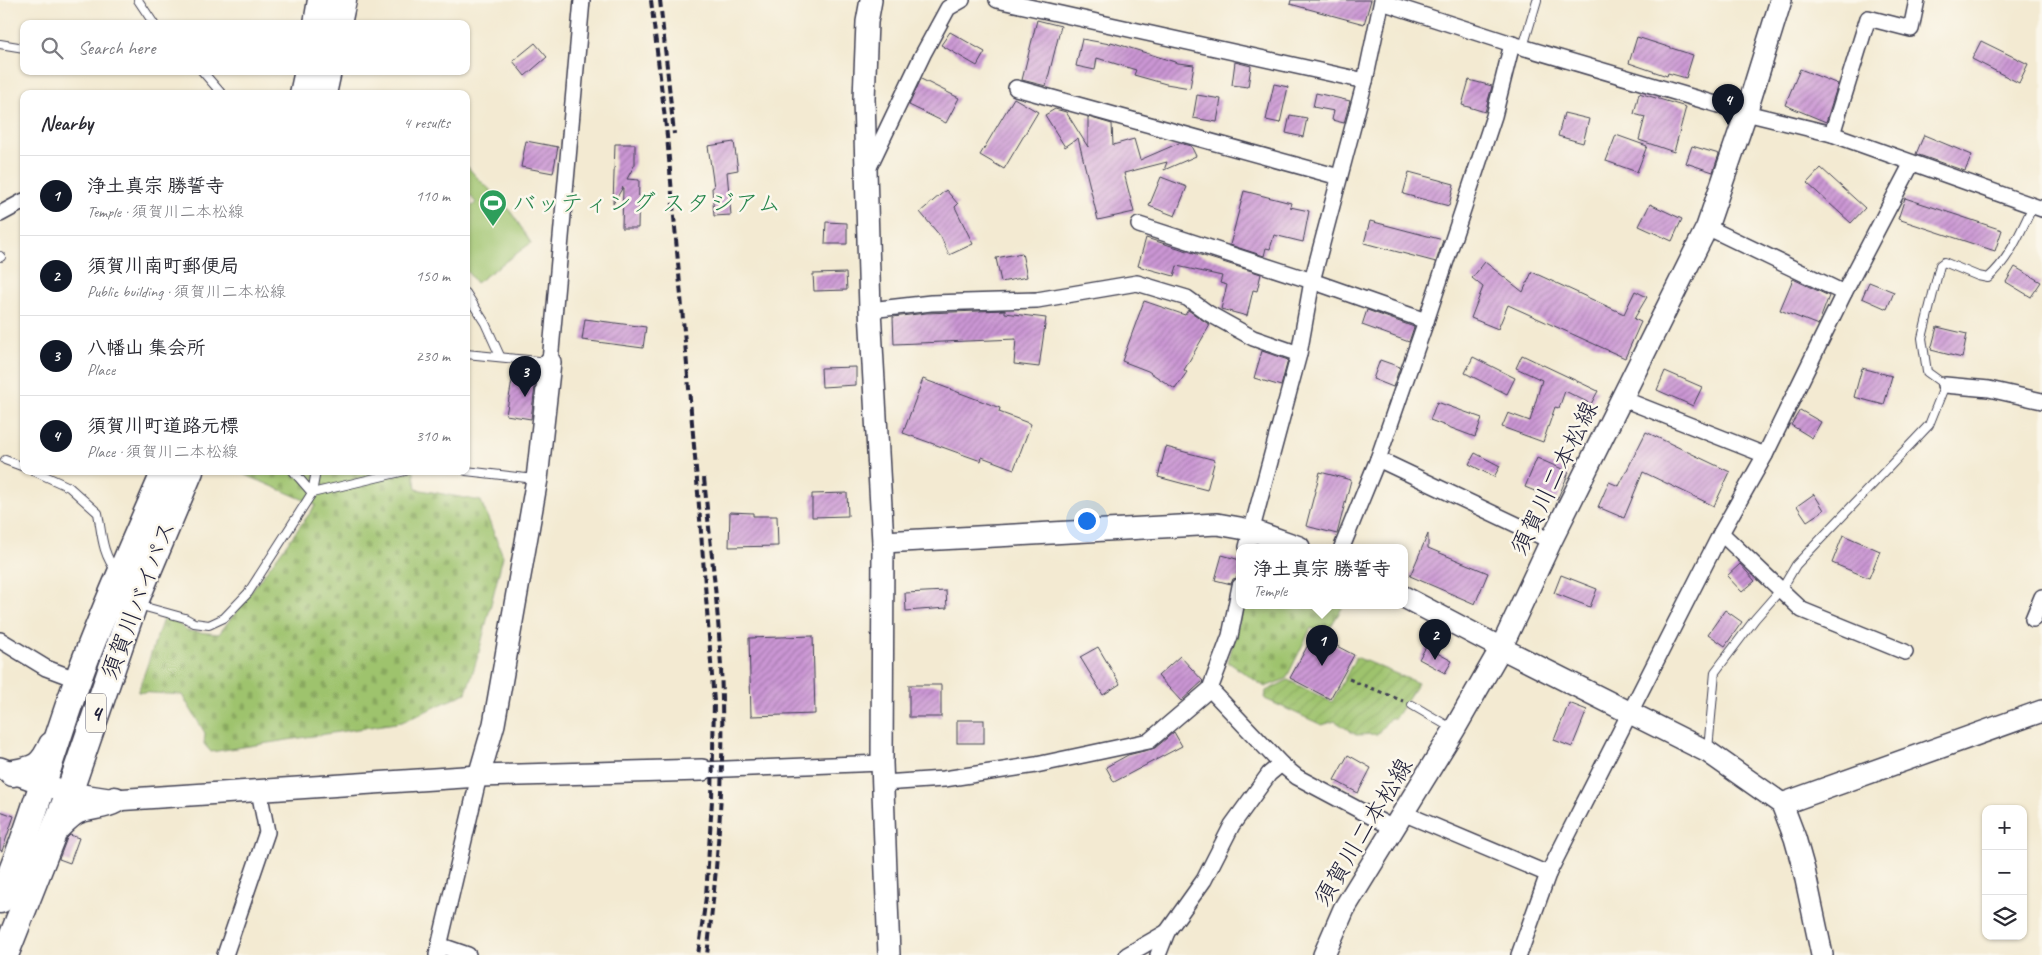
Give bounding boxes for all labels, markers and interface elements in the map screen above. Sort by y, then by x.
search box [20,20,470,75]
icon: search [38,34,66,62]
text: Search here [78,36,155,60]
pin: 4 [1712,84,1744,125]
text: Nearby [40,110,93,136]
text: 4 results [403,113,450,133]
text: 浄土真宗 勝誓寺 [87,174,225,198]
text: 1 [52,186,60,206]
text: 110 m [416,186,450,206]
sports icon: バッティング スタジアム [478,188,508,227]
place label: バッティング スタジアム [512,188,781,218]
text: Temple · 須賀川二本松線 [87,202,244,222]
text: 須賀川南町郵便局 [87,254,239,278]
text: 2 [52,266,60,286]
text: 150 m [416,266,450,286]
text: Public building · 須賀川二本松線 [87,282,286,302]
text: 八幡山 集会所 [87,336,206,360]
text: 3 [52,346,60,366]
text: 230 m [416,346,450,366]
pin: 3 [509,356,541,397]
text: Place [87,360,115,380]
street label: 須賀川二本松線 [1504,396,1604,560]
text: 須賀川町道路元標 [87,414,239,438]
text: 4 [52,426,60,446]
text: 310 m [416,426,450,446]
text: Place · 須賀川二本松線 [87,442,238,462]
your location [1074,508,1100,534]
street label: 須賀川バイパス [94,516,182,684]
popup [1236,544,1408,609]
text: 浄土真宗 勝誓寺 [1253,557,1391,581]
text: Temple [1253,581,1287,601]
pin: 2 [1419,619,1451,660]
pin: 1 [1306,625,1338,666]
road number: 4 [86,694,106,732]
street label: 須賀川二本松線 [1307,752,1419,912]
map controls [1982,805,2027,940]
button: + [1982,805,2027,850]
button: − [1982,850,2027,895]
button: layers [1982,895,2027,940]

